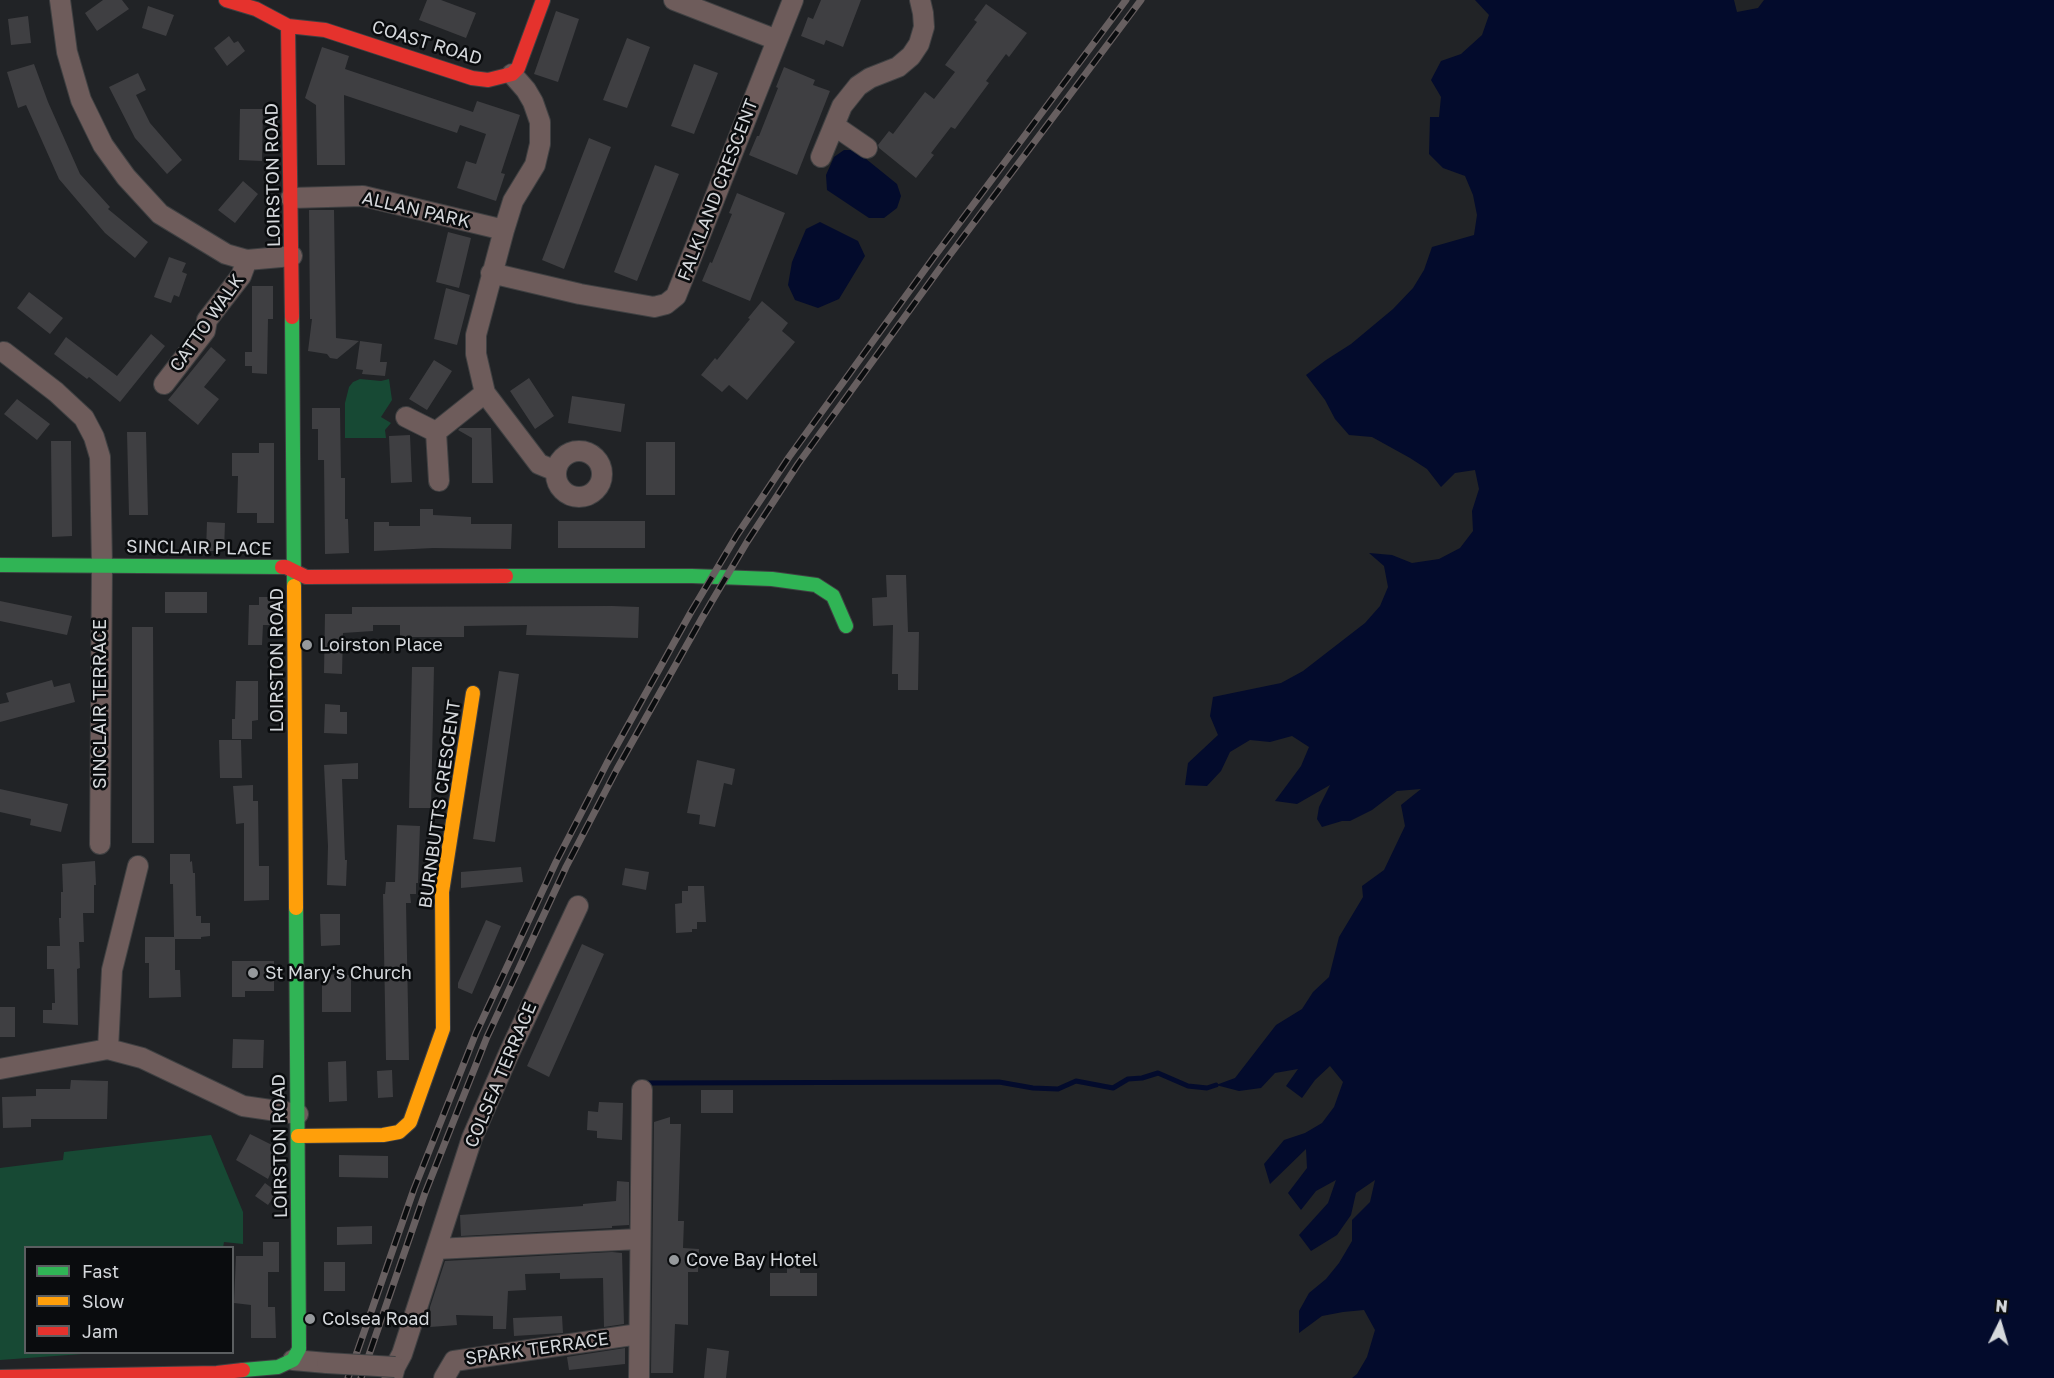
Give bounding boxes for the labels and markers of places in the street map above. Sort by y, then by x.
place label: Loirston Place [319,634,443,656]
marker: Loirston Place [300,638,314,652]
place label: St Mary's Church [265,962,412,984]
marker: St Mary's Church [246,966,260,980]
place label: Cove Bay Hotel [686,1249,818,1271]
marker: Cove Bay Hotel [667,1253,681,1267]
place label: Colsea Road [322,1308,430,1330]
marker: Colsea Road [303,1312,317,1326]

